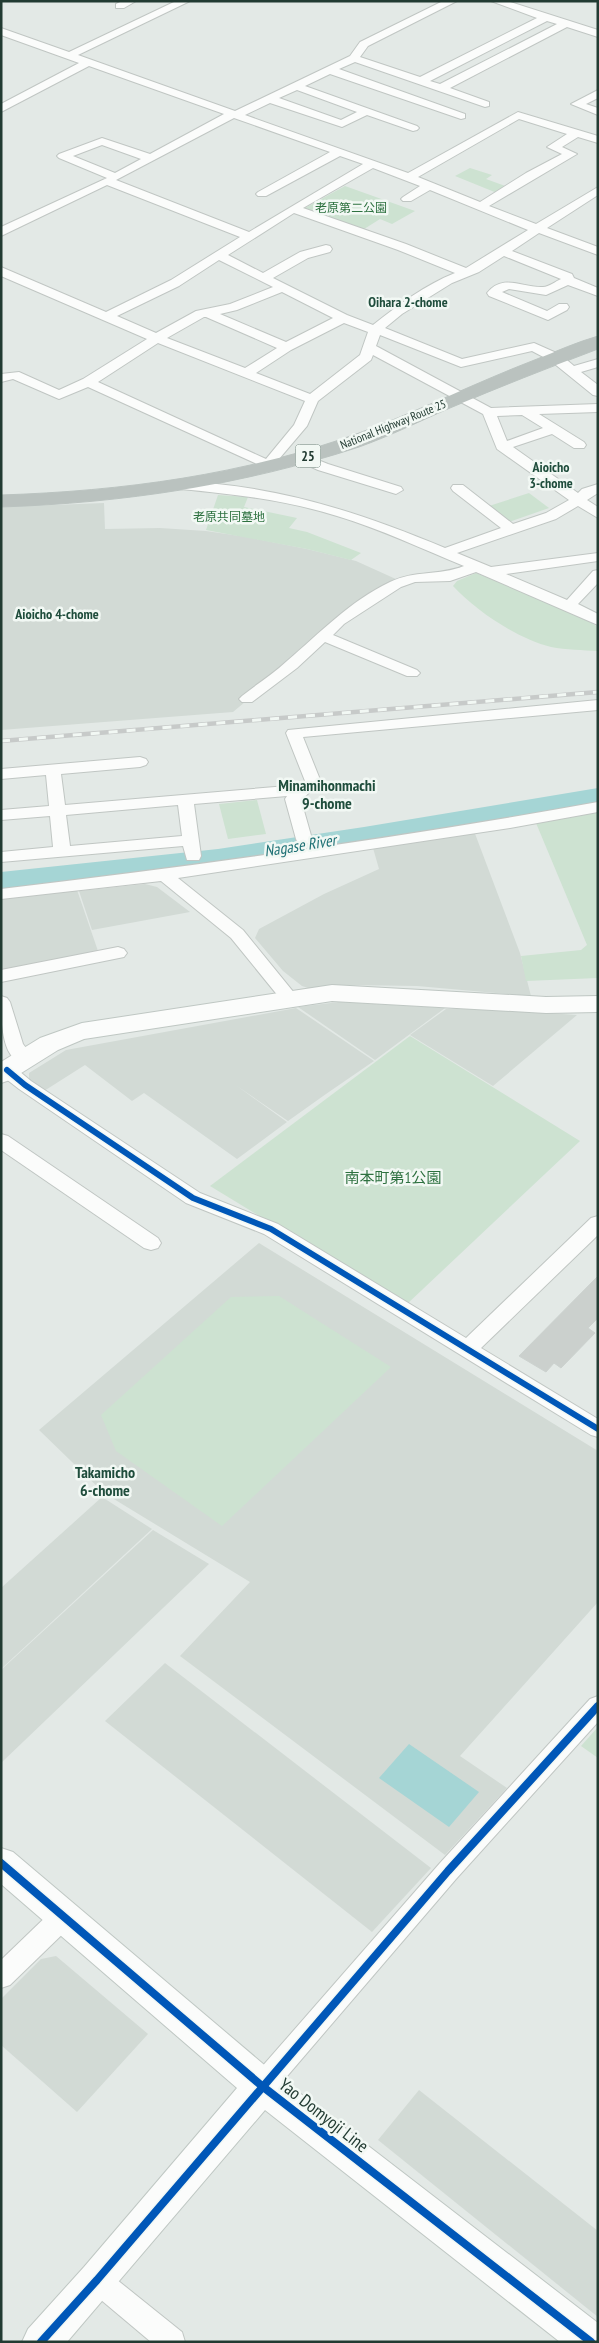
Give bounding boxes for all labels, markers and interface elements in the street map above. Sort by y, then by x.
park label: 老原第二公園 [315,200,387,215]
district label: Oihara 2-chome [368,293,448,311]
street label: National Highway Route 25 [338,396,448,452]
road number: 25 [296,444,320,468]
district label: Aioicho 3-chome [529,458,573,492]
park label: 老原共同墓地 [193,509,265,524]
district label: Aioicho 4-chome [14,605,99,623]
district label: Minamihonmachi 9-chome [278,775,376,813]
water label: Nagase River [263,829,340,861]
park label: 南本町第1公園 [345,1168,441,1187]
district label: Takamicho 6-chome [75,1462,135,1500]
street label: Yao Domyoji Line [274,2073,374,2157]

